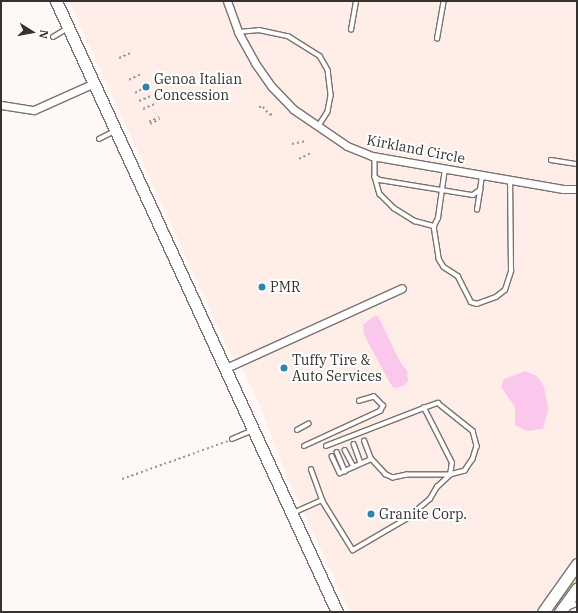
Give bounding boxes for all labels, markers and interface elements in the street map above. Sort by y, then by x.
north arrow [12,12,52,52]
text: N [36,29,51,40]
place label: Genoa Italian Concession [154,71,242,104]
marker: Genoa Italian Concession [141,82,151,92]
street label: Kirkland Circle [365,131,467,167]
place label: PMR [270,279,300,295]
marker: PMR [257,282,267,292]
place label: Tuffy Tire & Auto Services [292,352,382,384]
marker: Tuffy Tire & Auto Services [279,363,289,373]
place label: Granite Corp. [379,506,467,522]
marker: Granite Corp. [366,509,376,519]

